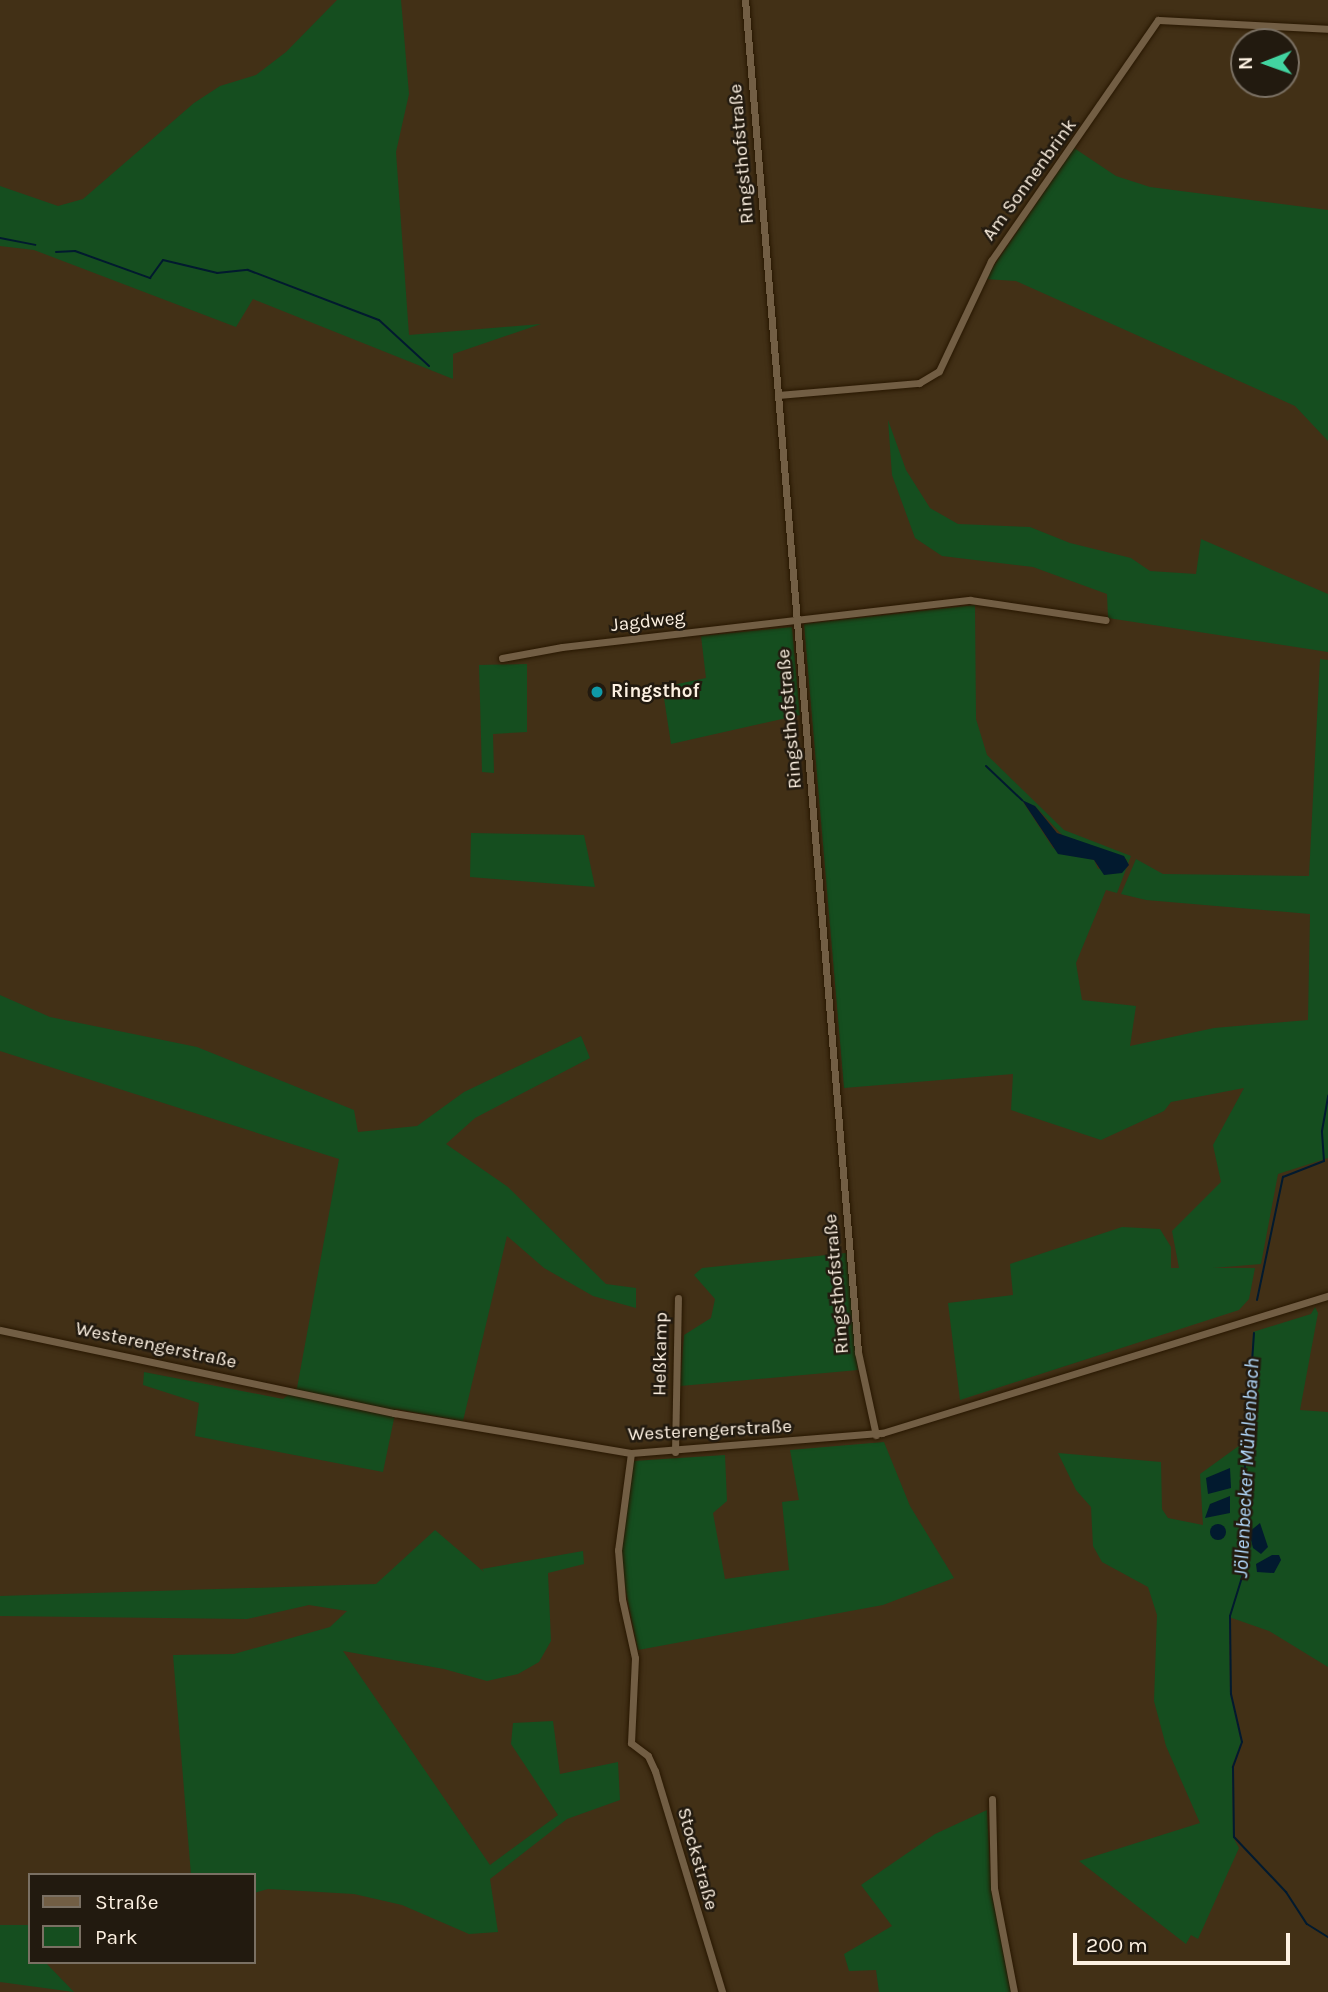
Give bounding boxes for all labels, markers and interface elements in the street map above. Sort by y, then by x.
north arrow [1230,28,1300,98]
text: N [1235,56,1257,70]
street label: Ringsthofstraße [725,83,759,225]
street label: Am Sonnenbrink [978,115,1082,245]
street label: Jagdweg [610,607,686,637]
street label: Ringsthofstraße [773,648,807,790]
place label: Ringsthof [611,681,699,703]
marker: Ringsthof [589,684,605,700]
street label: Ringsthofstraße [820,1213,854,1355]
street label: Heßkamp [649,1312,673,1396]
street label: Westerengerstraße [73,1318,239,1374]
water label: Jöllenbecker Mühlenbach [1228,1357,1264,1579]
street label: Westerengerstraße [627,1415,793,1447]
street label: Stockstraße [672,1805,722,1913]
legend [28,1873,256,1964]
text: Straße [95,1890,158,1914]
scale bar [1076,1918,1293,1962]
text: Park [95,1925,138,1949]
text: 200 m [1086,1933,1148,1957]

